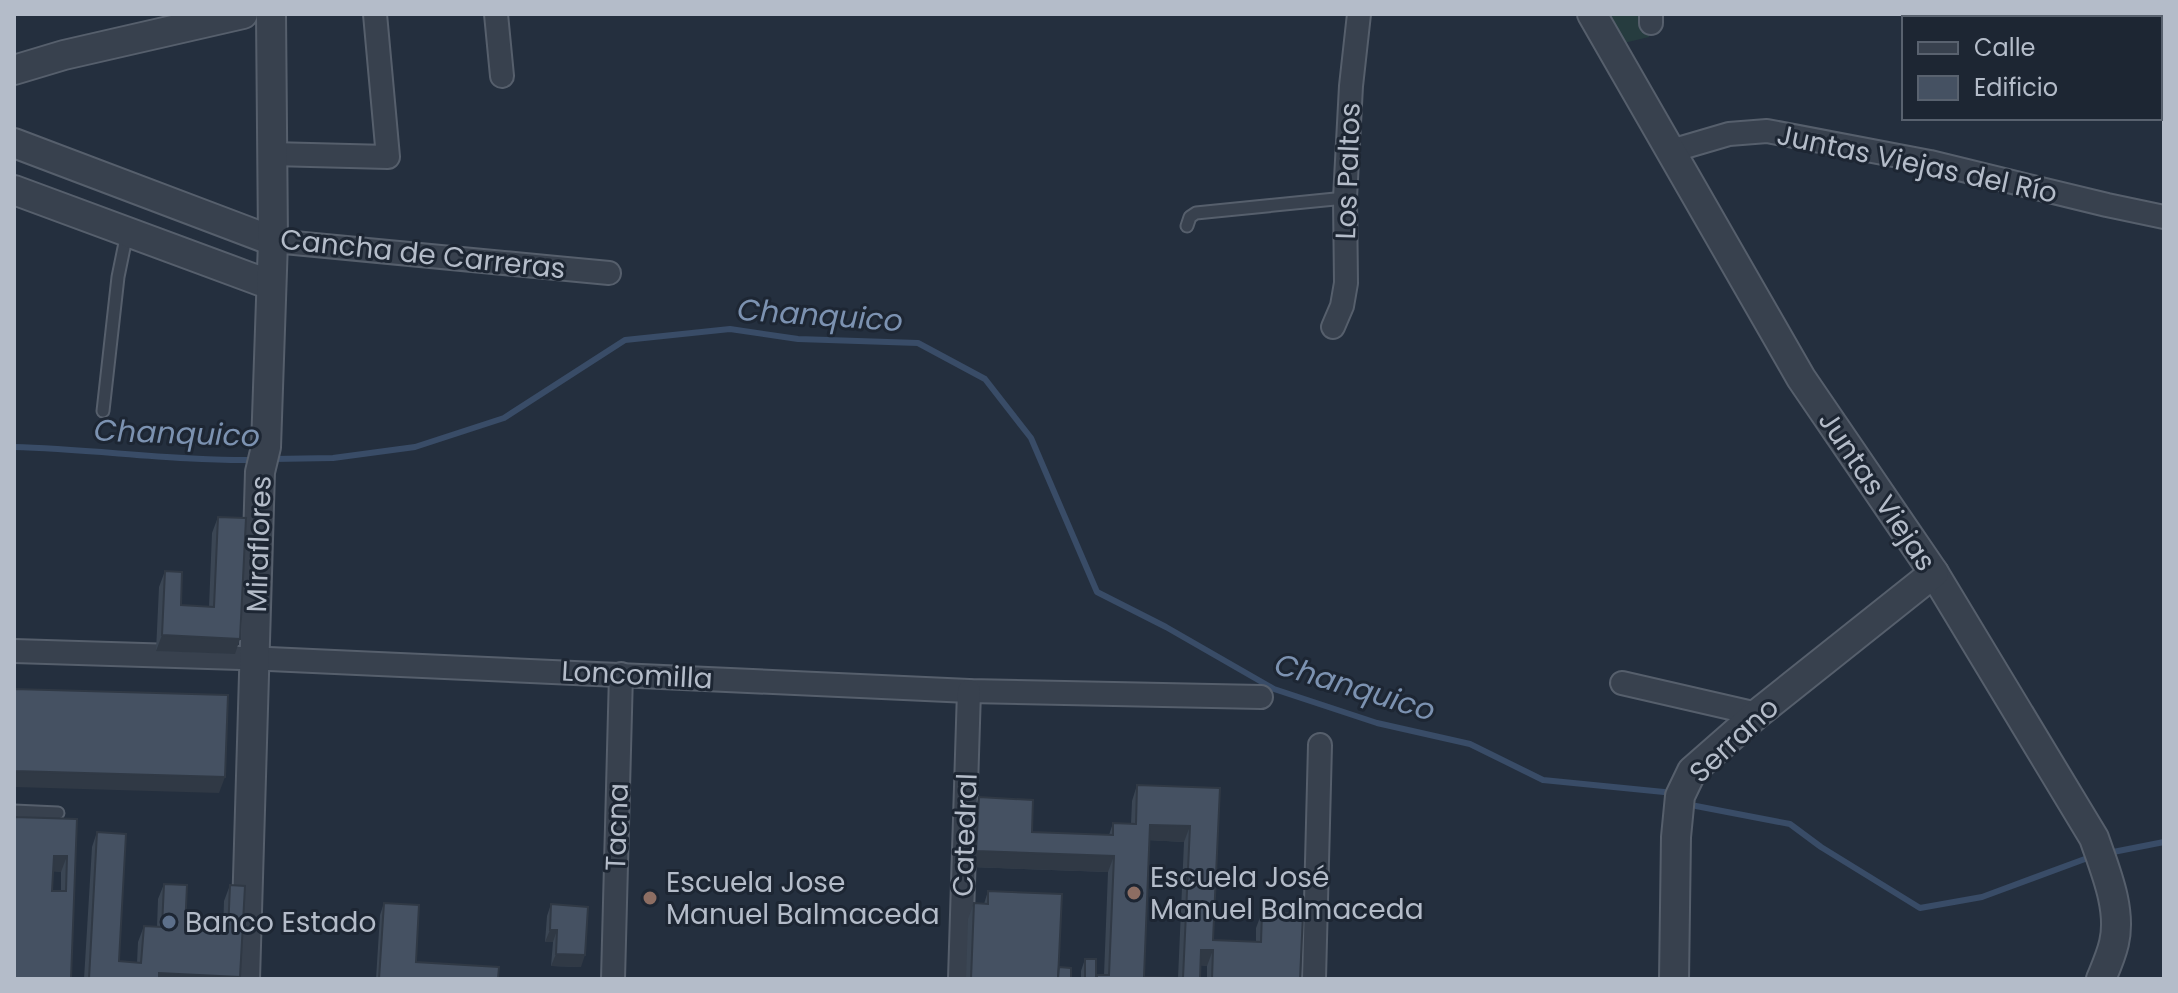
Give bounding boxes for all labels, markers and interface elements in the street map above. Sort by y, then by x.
legend [1902,16,2162,120]
text: Calle [1974,31,2035,64]
text: Edificio [1974,71,2058,104]
street label: Los Paltos [1326,102,1370,240]
street label: Juntas Viejas del Río [1773,115,2061,213]
street label: Cancha de Carreras [279,220,567,288]
water label: Chanquico [736,288,904,342]
street label: Juntas Viejas [1809,403,1945,579]
water label: Chanquico [93,409,261,457]
street label: Miraflores [237,475,281,613]
water label: Chanquico [1269,642,1441,732]
street label: Loncomilla [560,652,714,698]
street label: Serrano [1681,688,1787,792]
street label: Catedral [943,773,987,897]
street label: Tacna [596,782,638,872]
place label: Escuela José Manuel Balmaceda [1150,858,1424,929]
place label: Escuela Jose Manuel Balmaceda [666,863,940,934]
marker: Escuela José Manuel Balmaceda [1125,884,1143,902]
marker: Escuela Jose Manuel Balmaceda [641,889,659,907]
place label: Banco Estado [185,903,376,942]
marker: Banco Estado [160,913,178,931]

